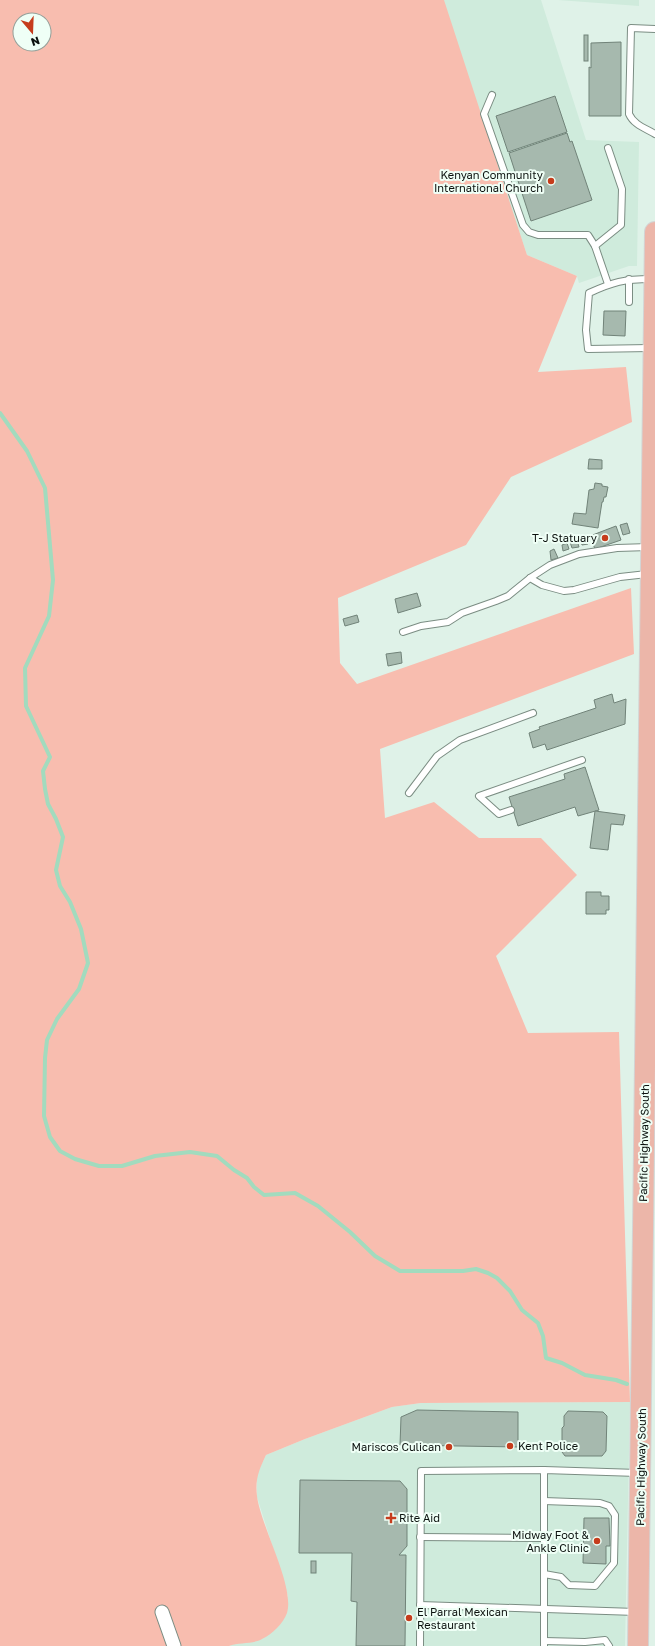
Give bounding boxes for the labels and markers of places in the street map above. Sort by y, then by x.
place label: Kenyan Community International Church [434,168,543,194]
marker: Kenyan Community International Church [546,176,556,186]
place label: T-J Statuary [532,531,597,544]
marker: T-J Statuary [600,533,610,543]
place label: Kent Police [518,1439,578,1452]
place label: Mariscos Culican [352,1440,441,1453]
marker: Kent Police [505,1441,515,1451]
marker: Mariscos Culican [444,1442,454,1452]
place label: Rite Aid [399,1511,440,1524]
marker: Rite Aid [386,1513,396,1523]
place label: Midway Foot & Ankle Clinic [512,1528,590,1554]
marker: Midway Foot & Ankle Clinic [592,1536,602,1546]
place label: El Parral Mexican Restaurant [417,1605,508,1631]
marker: El Parral Mexican Restaurant [404,1613,414,1623]

